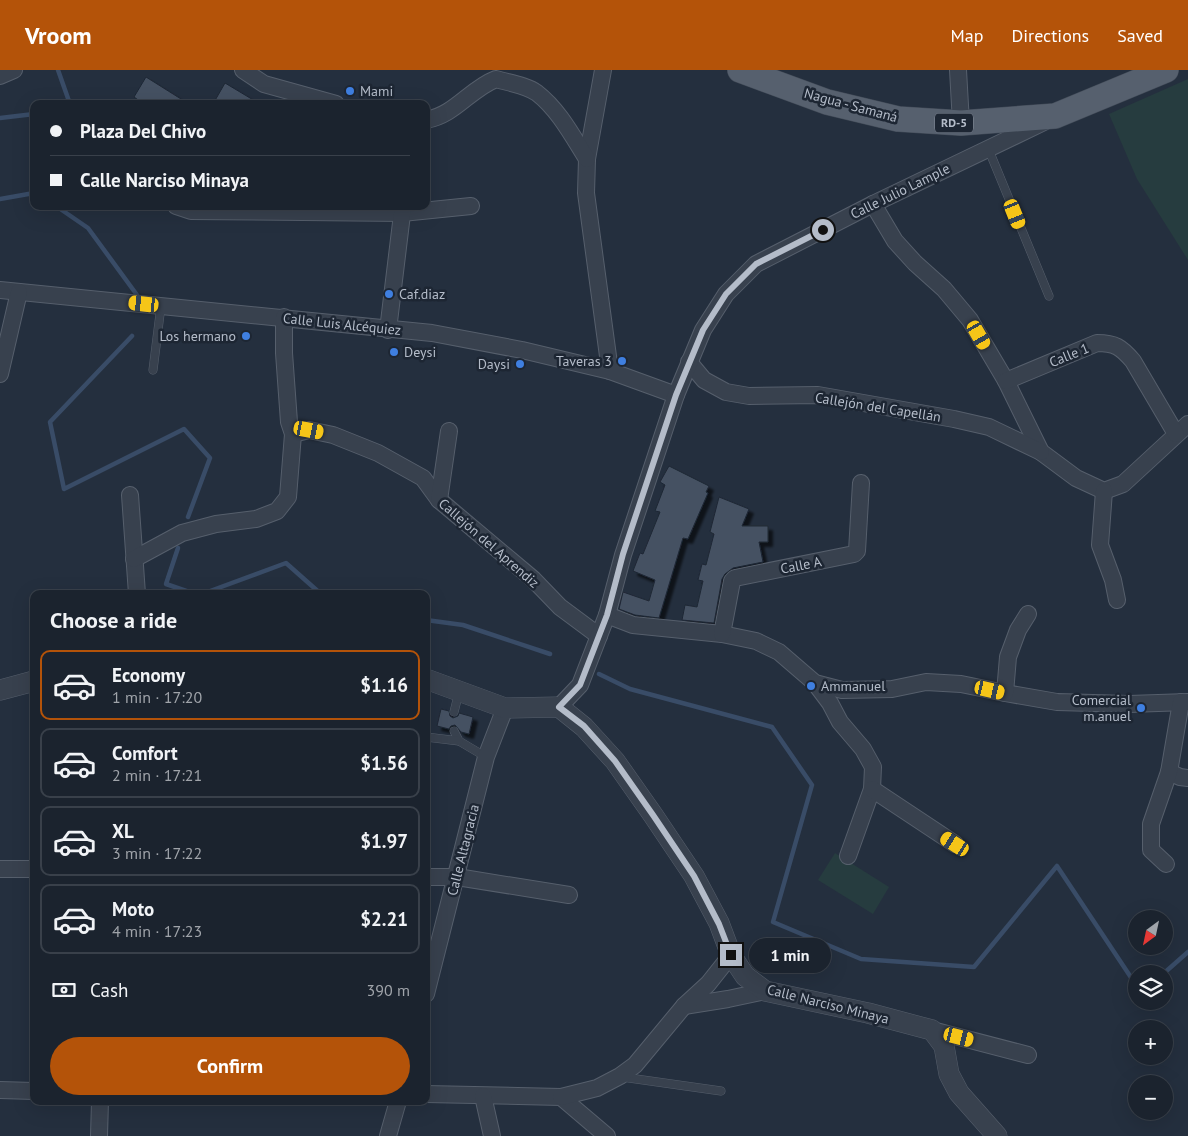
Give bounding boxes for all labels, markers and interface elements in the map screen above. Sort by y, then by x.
text: Vroom [25,20,92,51]
text: Map [951,24,983,47]
text: Directions [1011,24,1089,47]
text: Saved [1117,24,1163,47]
place label: Mami [360,82,393,100]
street label: Nagua - Samaná [802,84,900,126]
marker: Mami [344,85,356,97]
road number: RD-5 [935,114,973,132]
text: Plaza Del Chivo [80,119,206,143]
street label: Calle Julio Lample [847,159,953,223]
text: Calle Narciso Minaya [80,168,249,192]
car [1002,197,1027,231]
route start [812,219,834,241]
place label: Caf.diaz [399,285,445,303]
marker: Caf.diaz [383,288,395,300]
car [128,295,159,313]
street label: Calle Luis Alcéquiez [282,309,402,339]
car [965,318,992,352]
place label: Los hermano [159,327,236,345]
marker: Los hermano [240,330,252,342]
street label: Calle 1 [1046,339,1092,371]
place label: Deysi [404,343,436,361]
marker: Deysi [388,346,400,358]
place label: Taveras 3 [556,352,612,370]
place label: Daysi [478,355,510,373]
marker: Taveras 3 [616,355,628,367]
marker: Daysi [514,358,526,370]
street label: Callejón del Capellán [814,388,942,426]
car [292,420,325,440]
street label: Callejón del Aprendiz [435,494,543,592]
street label: Calle A [779,552,824,578]
text: Choose a ride [50,606,177,634]
icon: car [52,663,97,708]
text: Economy [112,663,185,687]
text: $1.16 [360,673,408,697]
place label: Ammanuel [821,677,885,695]
car [973,679,1006,701]
marker: Ammanuel [805,680,817,692]
text: 1 min · 17:20 [112,687,202,707]
place label: Comercial m.anuel [1072,691,1131,725]
marker: Comercial m.anuel [1135,702,1147,714]
icon: car [52,741,97,786]
text: Comfort [112,741,178,765]
text: $1.56 [360,751,408,775]
text: 2 min · 17:21 [112,765,202,785]
street label: Calle Altagracia [443,802,483,898]
icon: car [52,819,97,864]
text: XL [112,819,134,843]
text: $1.97 [360,829,408,853]
car [938,830,971,858]
text: 3 min · 17:22 [112,843,202,863]
icon: car [52,897,97,942]
text: Moto [112,897,154,921]
text: $2.21 [360,907,408,931]
north arrow [1128,910,1172,955]
map controls [1128,910,1173,1120]
text: 4 min · 17:23 [112,921,202,941]
callout: 1 min [748,938,831,972]
route end [720,944,742,966]
text: 1 min [770,945,810,965]
button: layers [1128,965,1173,1010]
icon: cash [50,976,78,1004]
text: Cash [90,978,128,1002]
text: 390 m [367,980,410,1000]
street label: Calle Narciso Minaya [765,980,891,1028]
button: + [1128,1020,1173,1065]
car [942,1026,975,1048]
button: Confirm [50,1037,410,1095]
button: − [1128,1075,1173,1120]

